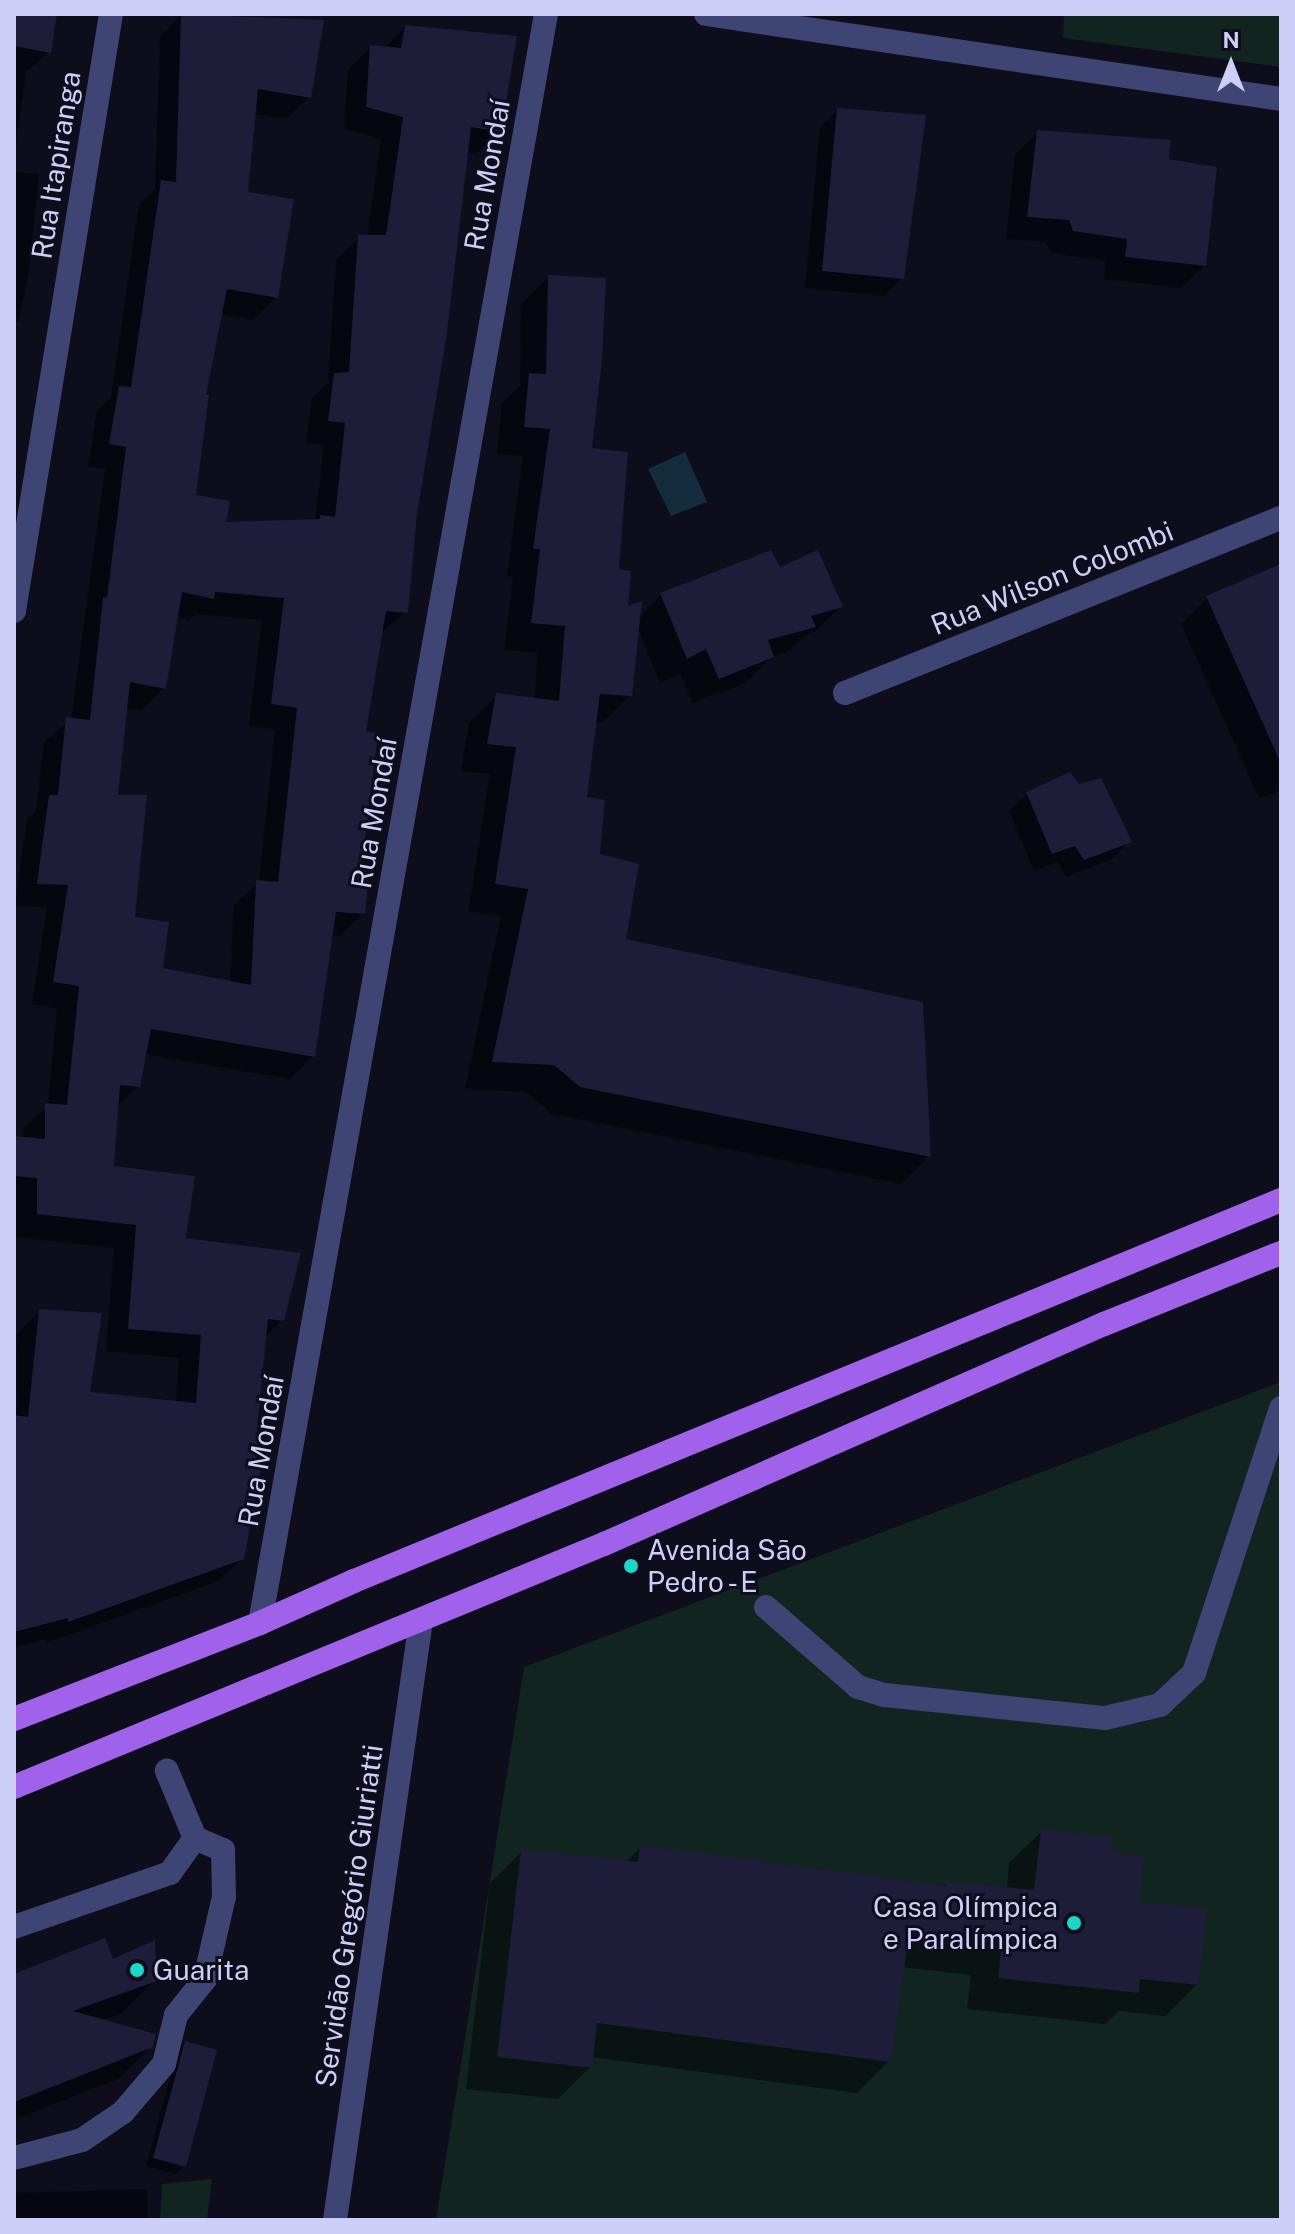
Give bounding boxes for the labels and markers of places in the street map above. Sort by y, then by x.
place label: Avenida São Pedro - E [647,1533,807,1599]
marker: Avenida São Pedro - E [622,1557,640,1575]
place label: Casa Olímpica e Paralímpica [873,1890,1058,1956]
marker: Casa Olímpica e Paralímpica [1065,1914,1083,1932]
place label: Guarita [153,1953,249,1987]
marker: Guarita [128,1961,146,1979]

